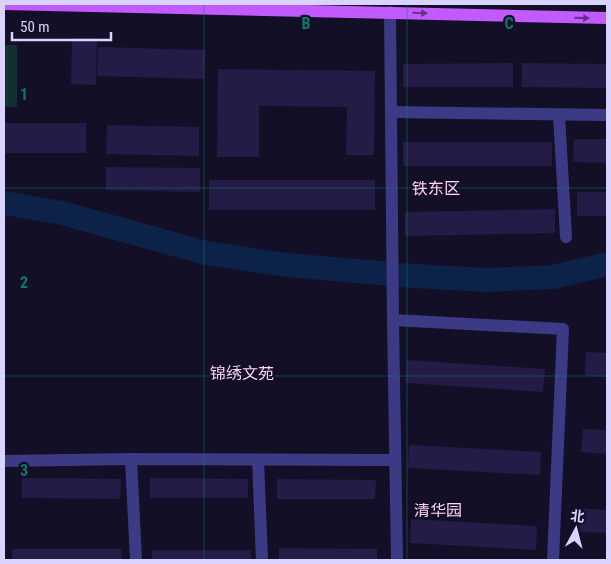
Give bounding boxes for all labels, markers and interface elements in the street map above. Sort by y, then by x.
one-way arrow [412,9,428,17]
scale bar [12,10,111,42]
text: B [302,14,311,33]
text: C [504,14,514,33]
one-way arrow [575,14,591,22]
text: 50 m [20,18,50,36]
text: 1 [20,85,28,104]
district label: 铁东区 [412,179,460,198]
text: 2 [20,273,28,292]
district label: 锦绣文苑 [210,364,274,383]
text: 3 [20,461,28,480]
district label: 清华园 [414,501,462,520]
north arrow [551,504,601,554]
text: 北 [570,507,586,525]

